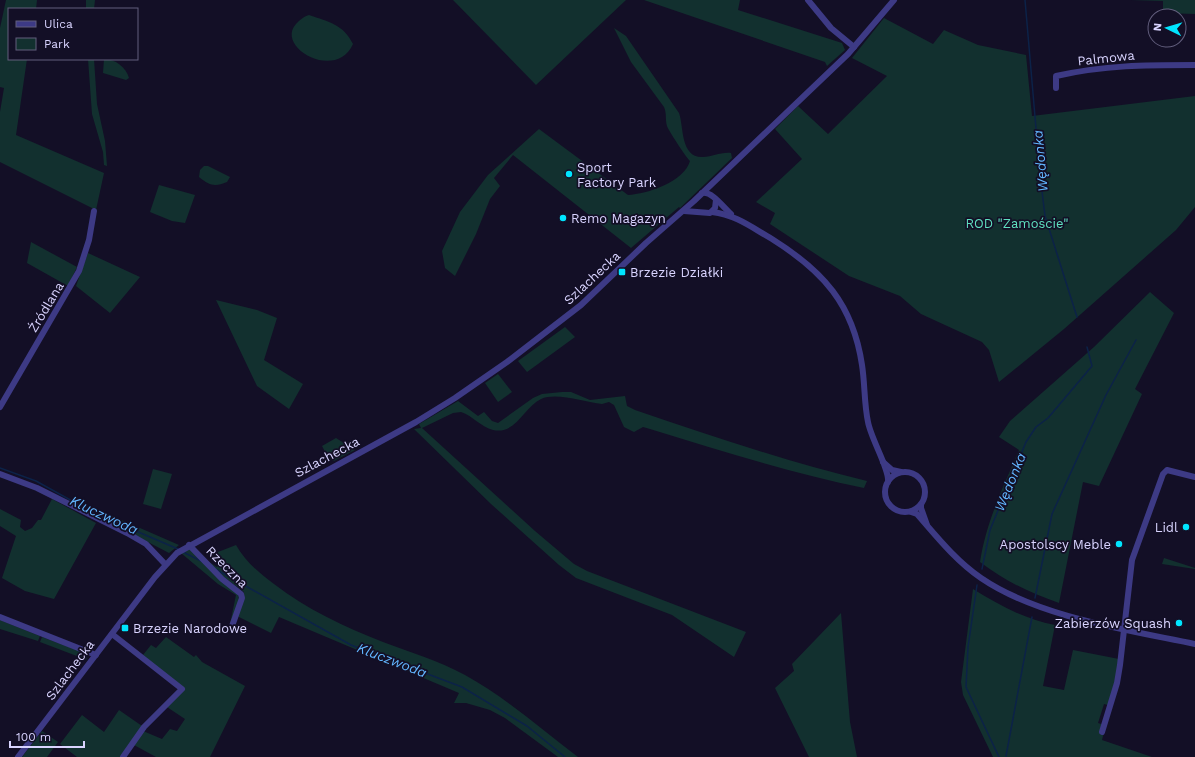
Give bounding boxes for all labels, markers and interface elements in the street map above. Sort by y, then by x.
legend [8,8,138,60]
north arrow [1147,8,1187,48]
text: Ulica [44,17,73,31]
text: N [1151,23,1164,32]
text: Park [44,37,70,51]
street label: Palmowa [1077,47,1136,68]
water label: Wędonka [1029,129,1051,193]
place label: Sport Factory Park [577,160,657,190]
marker: Sport Factory Park [564,169,574,179]
place label: Remo Magazyn [571,211,666,226]
marker: Remo Magazyn [558,213,568,223]
park label: ROD "Zamoście" [965,216,1069,231]
street label: Szlachecka [561,248,624,308]
place label: Brzezie Działki [630,265,723,280]
marker: Brzezie Działki [617,267,627,277]
street label: Źródlana [24,278,67,335]
street label: Szlachecka [292,433,363,480]
water label: Wędonka [991,450,1029,514]
water label: Kluczwoda [68,492,141,538]
place label: Lidl [1155,520,1178,535]
marker: Lidl [1181,522,1191,532]
place label: Apostolscy Meble [1000,537,1111,552]
marker: Apostolscy Meble [1114,539,1124,549]
street label: Rzeczna [203,543,251,591]
place label: Zabierzów Squash [1055,616,1171,631]
marker: Zabierzów Squash [1174,618,1184,628]
place label: Brzezie Narodowe [133,621,247,636]
marker: Brzezie Narodowe [120,623,130,633]
street label: Szlachecka [43,637,98,703]
water label: Kluczwoda [355,639,429,681]
scale bar [10,723,84,749]
text: 100 m [16,730,51,744]

